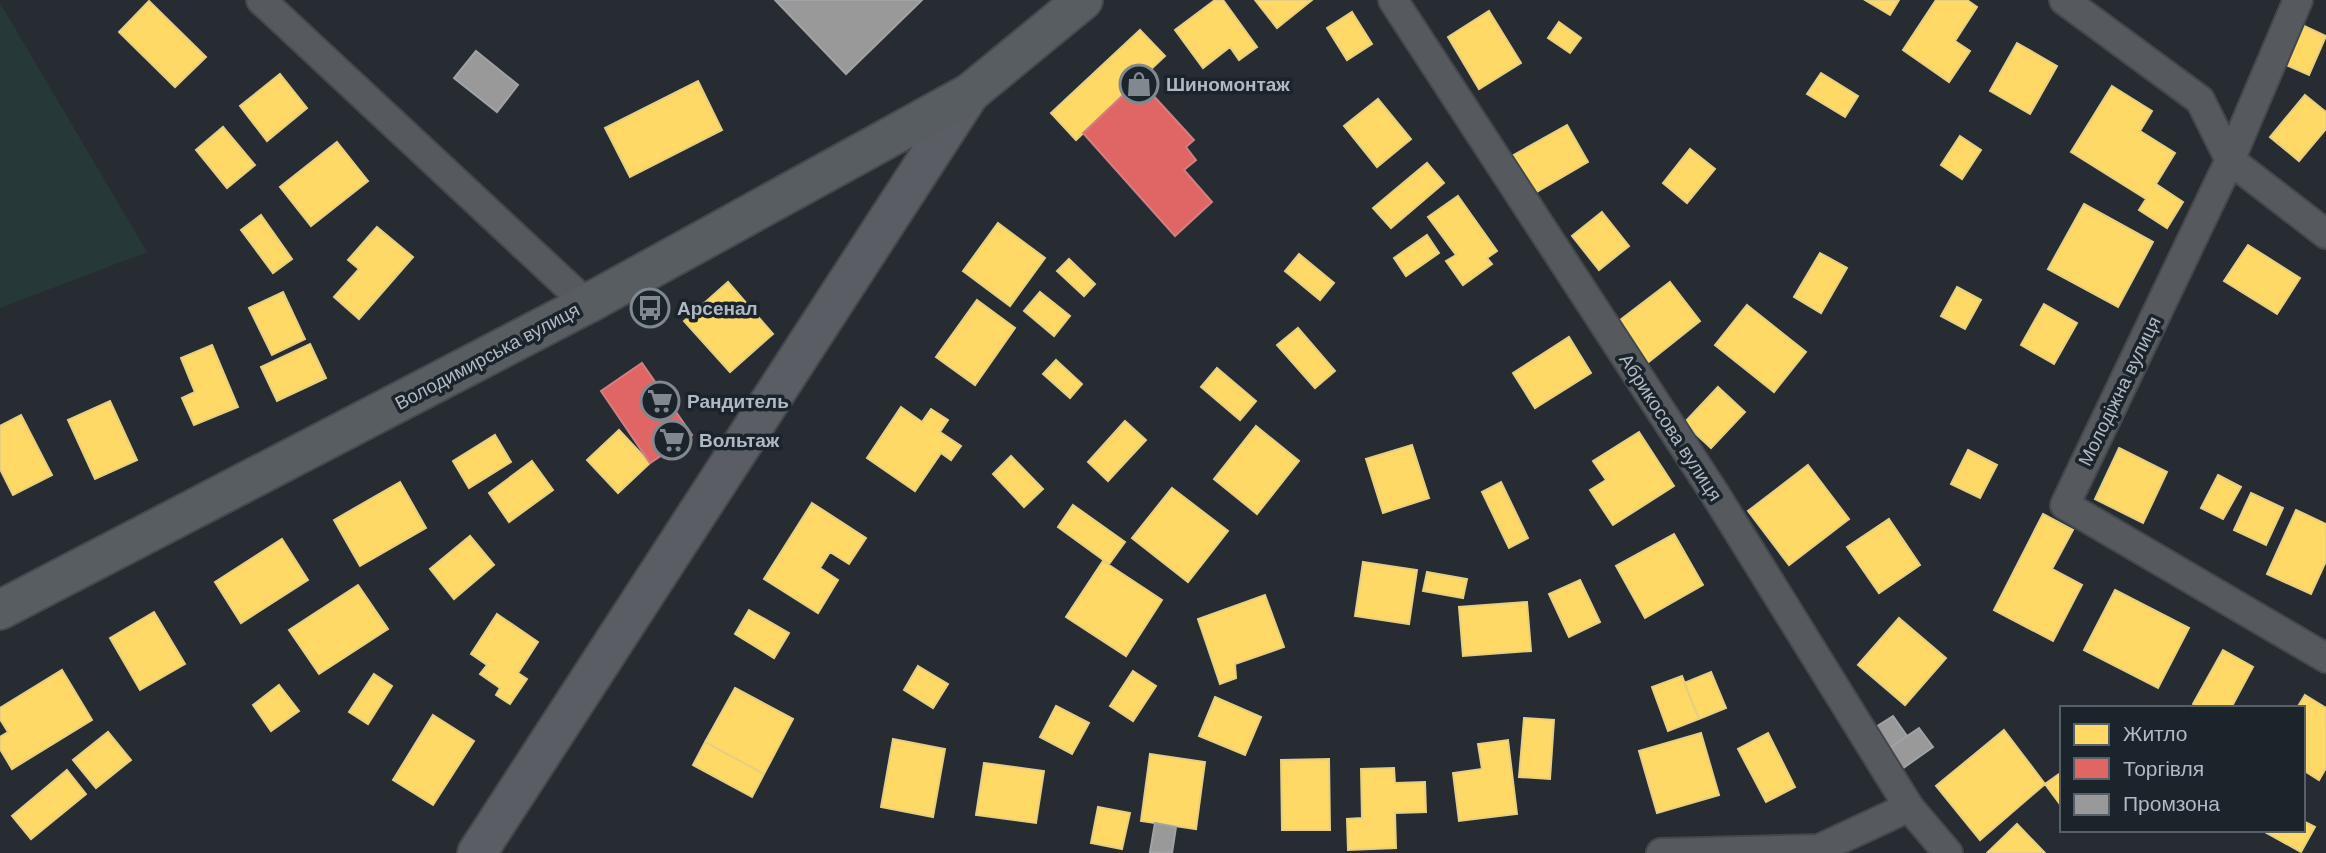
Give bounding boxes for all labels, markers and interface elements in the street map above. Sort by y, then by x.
shop icon: Шиномонтаж [1118,63,1160,105]
place label: Шиномонтаж [1166,74,1290,95]
bus stop icon: Арсенал [629,287,671,329]
place label: Арсенал [677,298,758,319]
street label: Володимирська вулиця [391,299,583,414]
street label: Молодіжна вулиця [2074,313,2165,469]
street label: Абрикосова вулиця [1615,350,1726,505]
supermarket icon: Рандитель [639,380,681,422]
place label: Рандитель [687,391,789,412]
supermarket icon: Вольтаж [651,419,693,461]
place label: Вольтаж [699,430,780,451]
legend [2060,706,2305,832]
text: Житло [2123,722,2187,745]
text: Торгівля [2123,757,2204,780]
text: Промзона [2123,792,2220,815]

